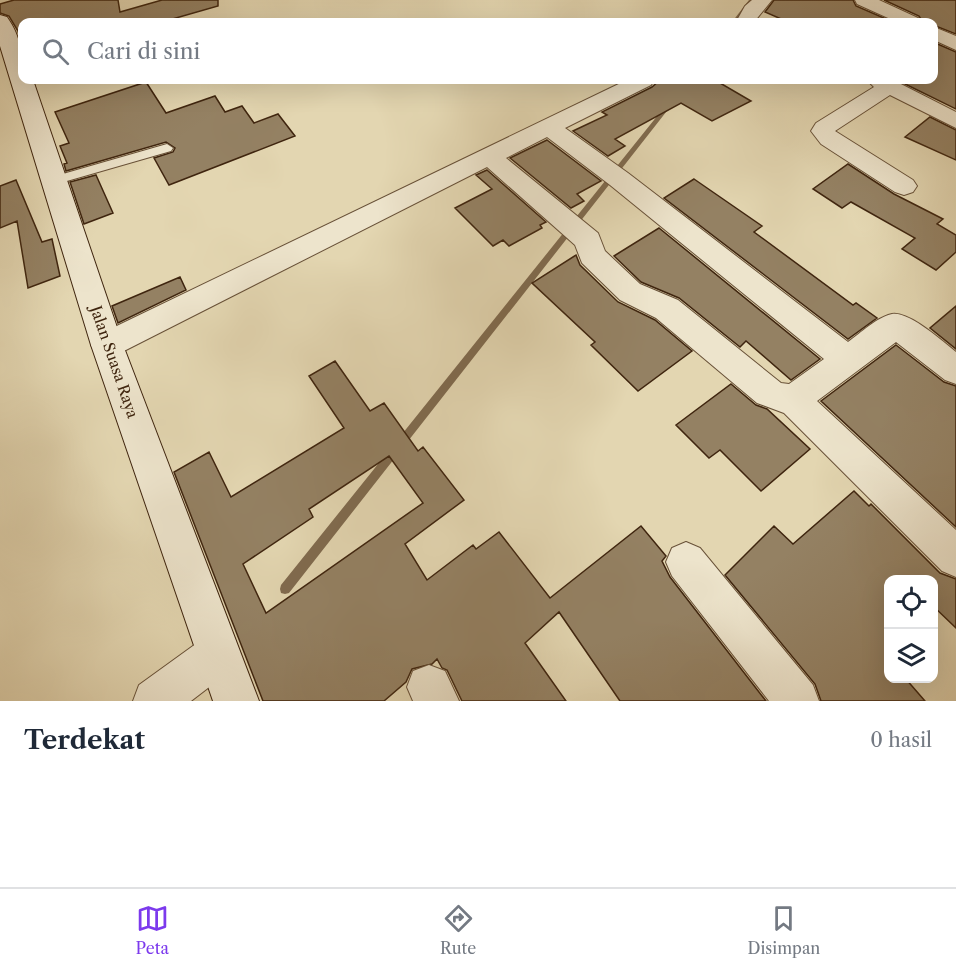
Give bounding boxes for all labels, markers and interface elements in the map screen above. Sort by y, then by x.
search box [18,18,938,84]
icon: search [39,35,72,68]
text: Cari di sini [87,38,200,65]
street label: Jalan Suasa Raya [86,301,143,421]
map controls [884,575,938,683]
button: locate [884,575,938,629]
button: layers [884,629,938,683]
text: Terdekat [24,724,145,756]
text: 0 hasil [870,728,932,752]
tab: Peta [136,902,169,958]
tab: Rute [440,902,476,958]
tab: Disimpan [747,902,820,958]

